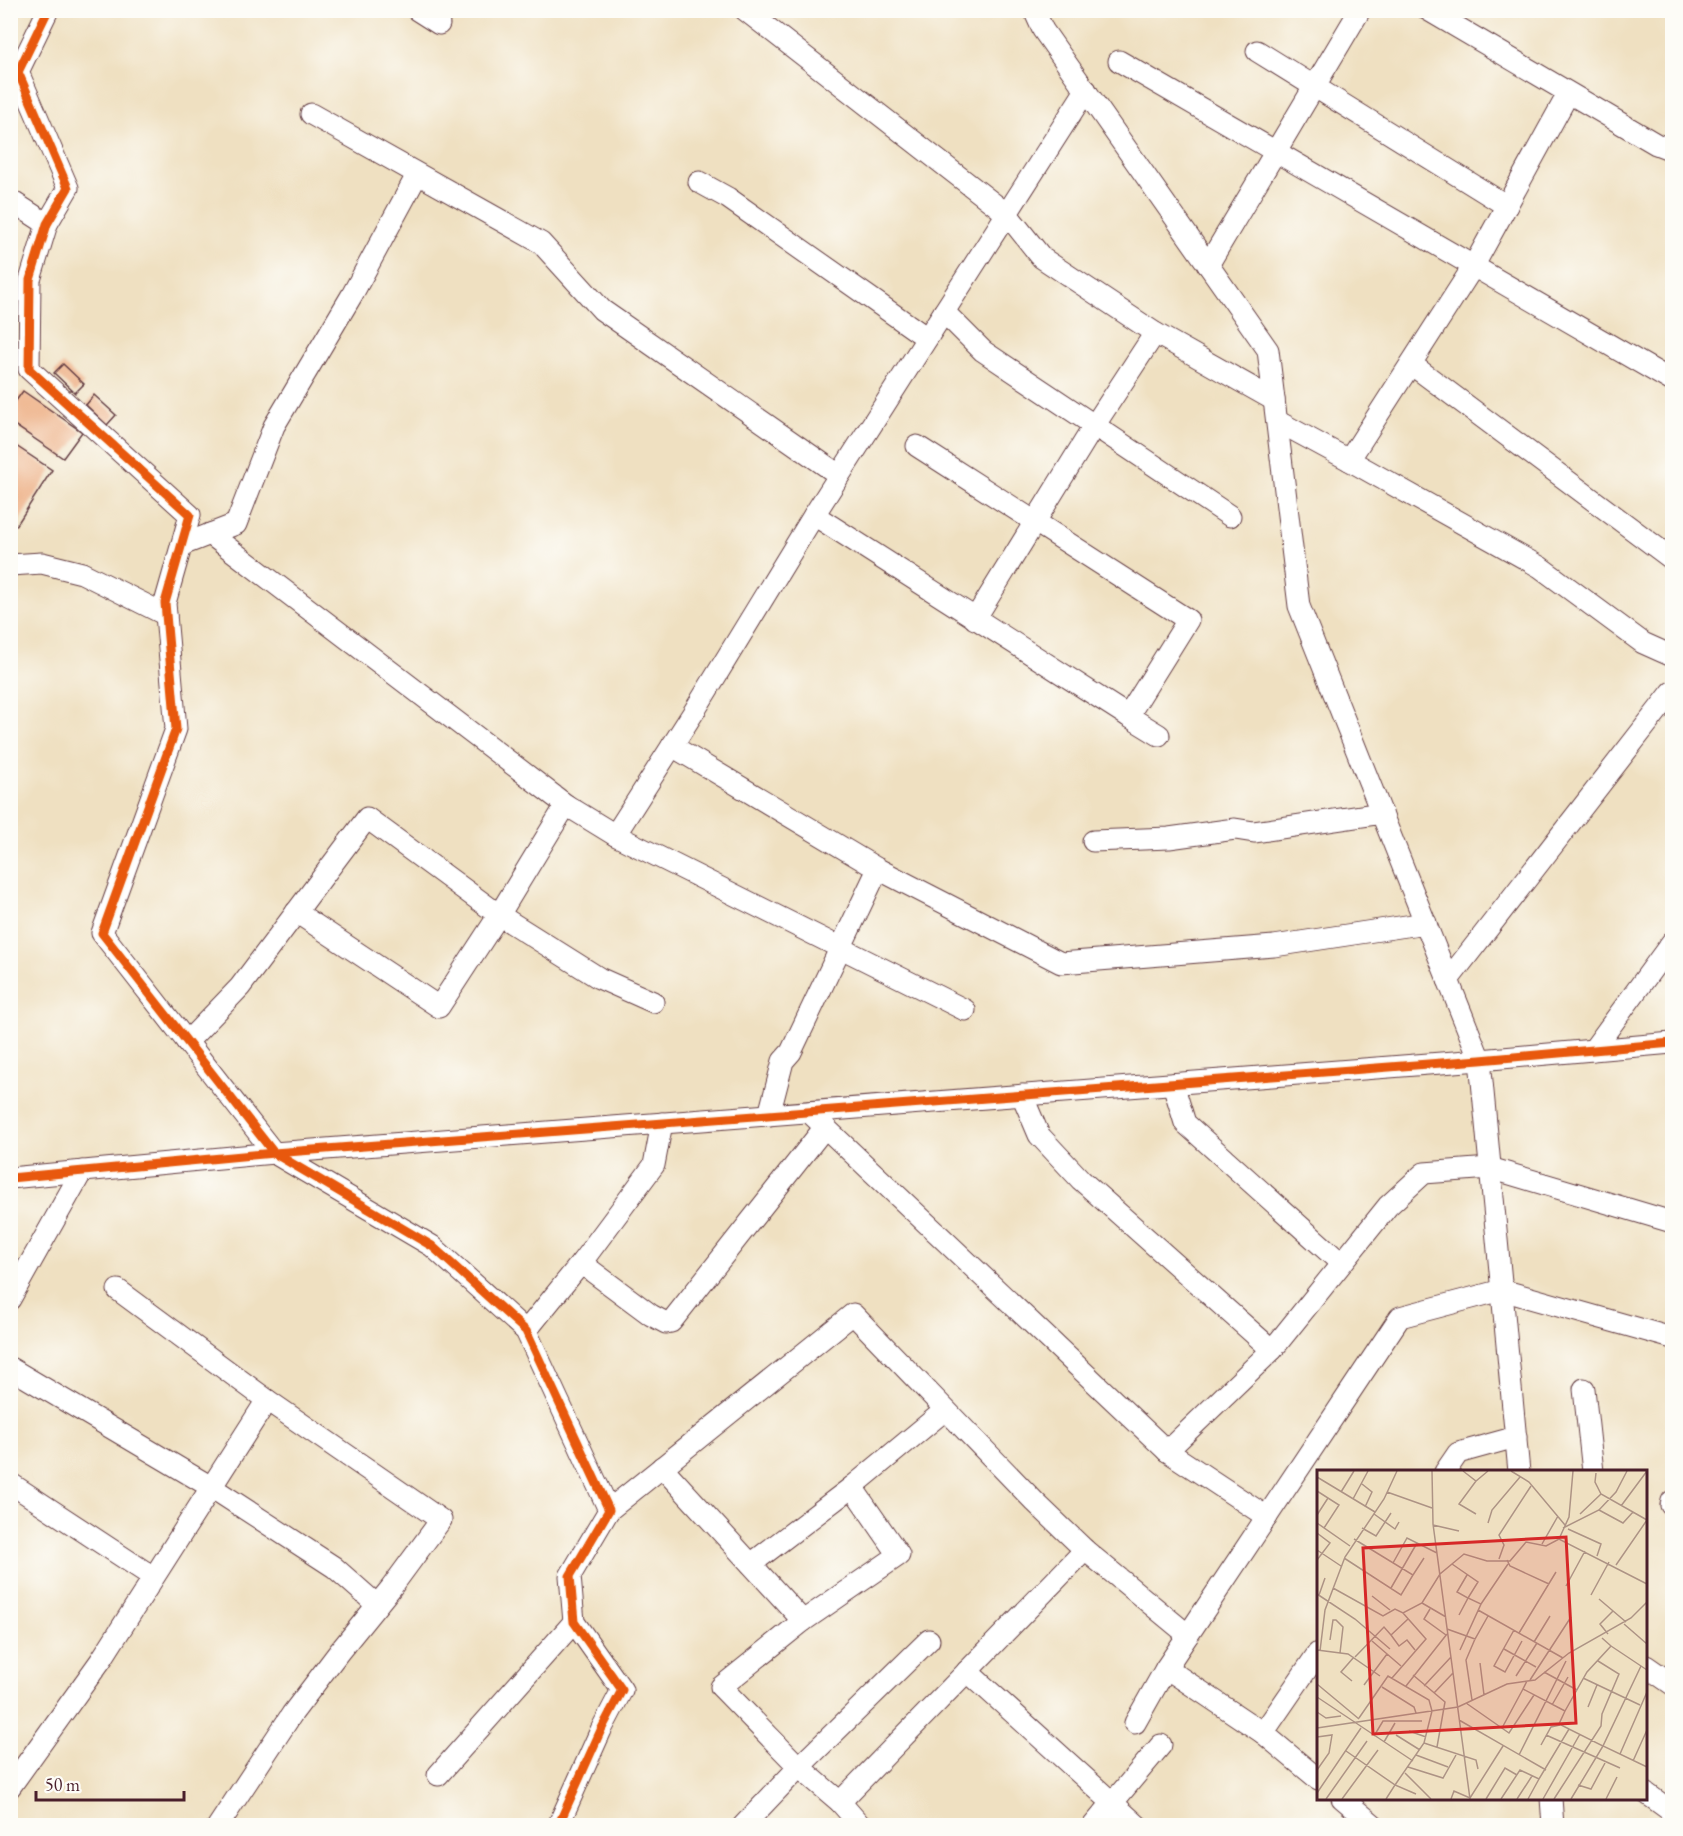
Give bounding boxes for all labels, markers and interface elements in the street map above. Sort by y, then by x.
inset map [1317,1470,1647,1800]
scale bar [36,1764,184,1802]
text: 50 m [45,1773,80,1796]

